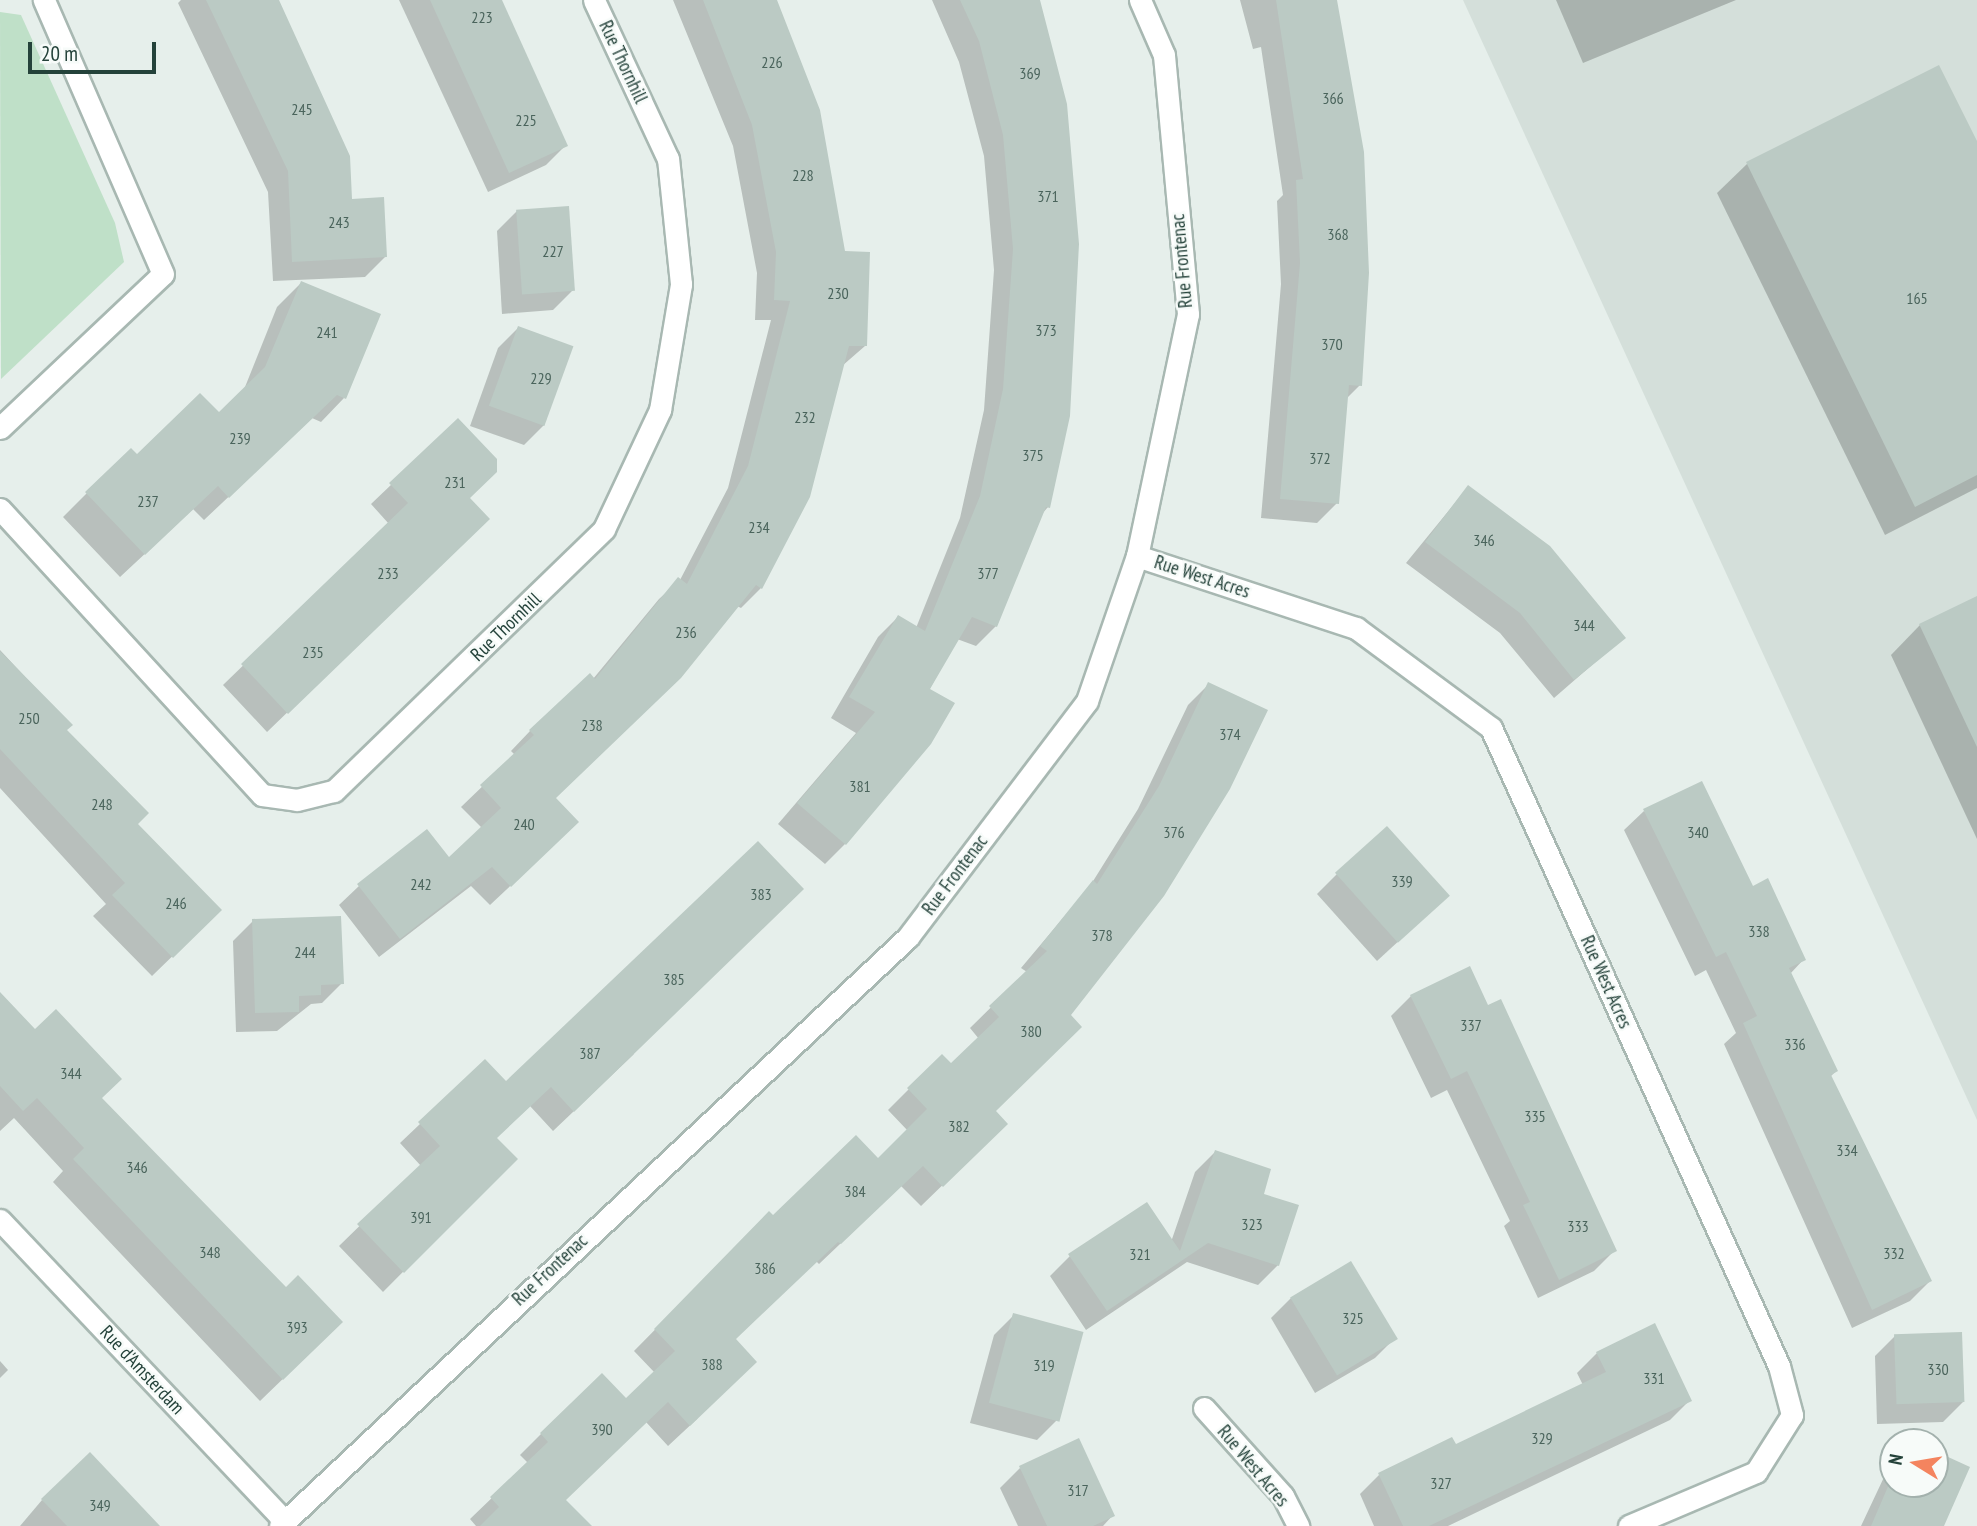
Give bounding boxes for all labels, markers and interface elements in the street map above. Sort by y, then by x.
house number: 223 [471,7,493,27]
street label: Rue Thornhill [594,17,652,107]
scale bar [32,28,159,72]
text: 20 m [41,40,78,67]
house number: 226 [761,52,783,72]
house number: 369 [1019,63,1041,83]
house number: 366 [1322,88,1344,108]
house number: 245 [291,99,313,119]
house number: 225 [515,110,537,130]
house number: 228 [792,165,814,185]
house number: 371 [1037,186,1059,206]
house number: 243 [328,212,350,232]
street label: Rue Frontenac [1167,213,1197,309]
house number: 368 [1327,224,1349,244]
house number: 227 [542,241,564,261]
house number: 230 [827,283,849,303]
house number: 165 [1906,288,1928,308]
house number: 373 [1035,320,1057,340]
house number: 241 [316,322,338,342]
house number: 370 [1321,334,1343,354]
house number: 229 [530,368,552,388]
house number: 232 [794,407,816,427]
house number: 239 [229,428,251,448]
house number: 375 [1022,445,1044,465]
house number: 372 [1309,448,1331,468]
house number: 231 [444,472,466,492]
house number: 237 [137,491,159,511]
house number: 234 [748,517,770,537]
house number: 346 [1473,530,1495,550]
street label: Rue West Acres [1151,551,1253,603]
house number: 233 [377,563,399,583]
house number: 377 [977,563,999,583]
street label: Rue Thornhill [466,588,546,666]
house number: 344 [1573,615,1595,635]
house number: 236 [675,622,697,642]
house number: 235 [302,642,324,662]
house number: 250 [18,708,40,728]
house number: 238 [581,715,603,735]
house number: 374 [1219,724,1241,744]
house number: 381 [849,776,871,796]
house number: 248 [91,794,113,814]
house number: 240 [513,814,535,834]
house number: 376 [1163,822,1185,842]
house number: 340 [1687,822,1709,842]
street label: Rue Frontenac [917,830,993,920]
house number: 339 [1391,871,1413,891]
house number: 242 [410,874,432,894]
house number: 383 [750,884,772,904]
house number: 246 [165,893,187,913]
house number: 338 [1748,921,1770,941]
house number: 378 [1091,925,1113,945]
street label: Rue West Acres [1575,932,1637,1032]
house number: 244 [294,942,316,962]
house number: 385 [663,969,685,989]
house number: 337 [1460,1015,1482,1035]
house number: 380 [1020,1021,1042,1041]
house number: 336 [1784,1034,1806,1054]
house number: 387 [579,1043,601,1063]
house number: 344 [60,1063,82,1083]
house number: 335 [1524,1106,1546,1126]
house number: 382 [948,1116,970,1136]
house number: 334 [1836,1140,1858,1160]
house number: 346 [126,1157,148,1177]
house number: 384 [844,1181,866,1201]
house number: 391 [410,1207,432,1227]
house number: 323 [1241,1214,1263,1234]
house number: 333 [1567,1216,1589,1236]
street label: Rue Frontenac [508,1229,592,1311]
house number: 348 [199,1242,221,1262]
house number: 332 [1883,1243,1905,1263]
house number: 321 [1129,1244,1151,1264]
house number: 386 [754,1258,776,1278]
house number: 325 [1342,1308,1364,1328]
house number: 393 [286,1317,308,1337]
street label: Rue d'Amsterdam [95,1321,189,1419]
house number: 388 [701,1354,723,1374]
house number: 319 [1033,1355,1055,1375]
house number: 330 [1927,1359,1949,1379]
house number: 331 [1643,1368,1665,1388]
house number: 390 [591,1419,613,1439]
street label: Rue West Acres [1212,1420,1294,1512]
house number: 329 [1531,1428,1553,1448]
north arrow [1879,1428,1949,1498]
text: N [1883,1452,1908,1467]
house number: 327 [1430,1473,1452,1493]
house number: 317 [1067,1480,1089,1500]
house number: 349 [89,1495,111,1515]

